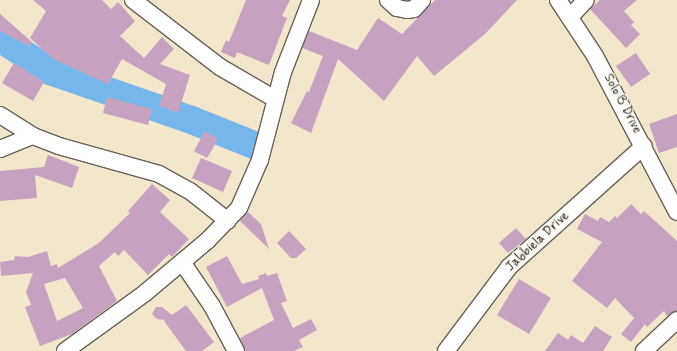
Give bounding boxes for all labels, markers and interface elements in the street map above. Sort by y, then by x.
street label: Solo B Drive [600,72,644,136]
street label: Jabbiela Drive [503,209,573,275]

